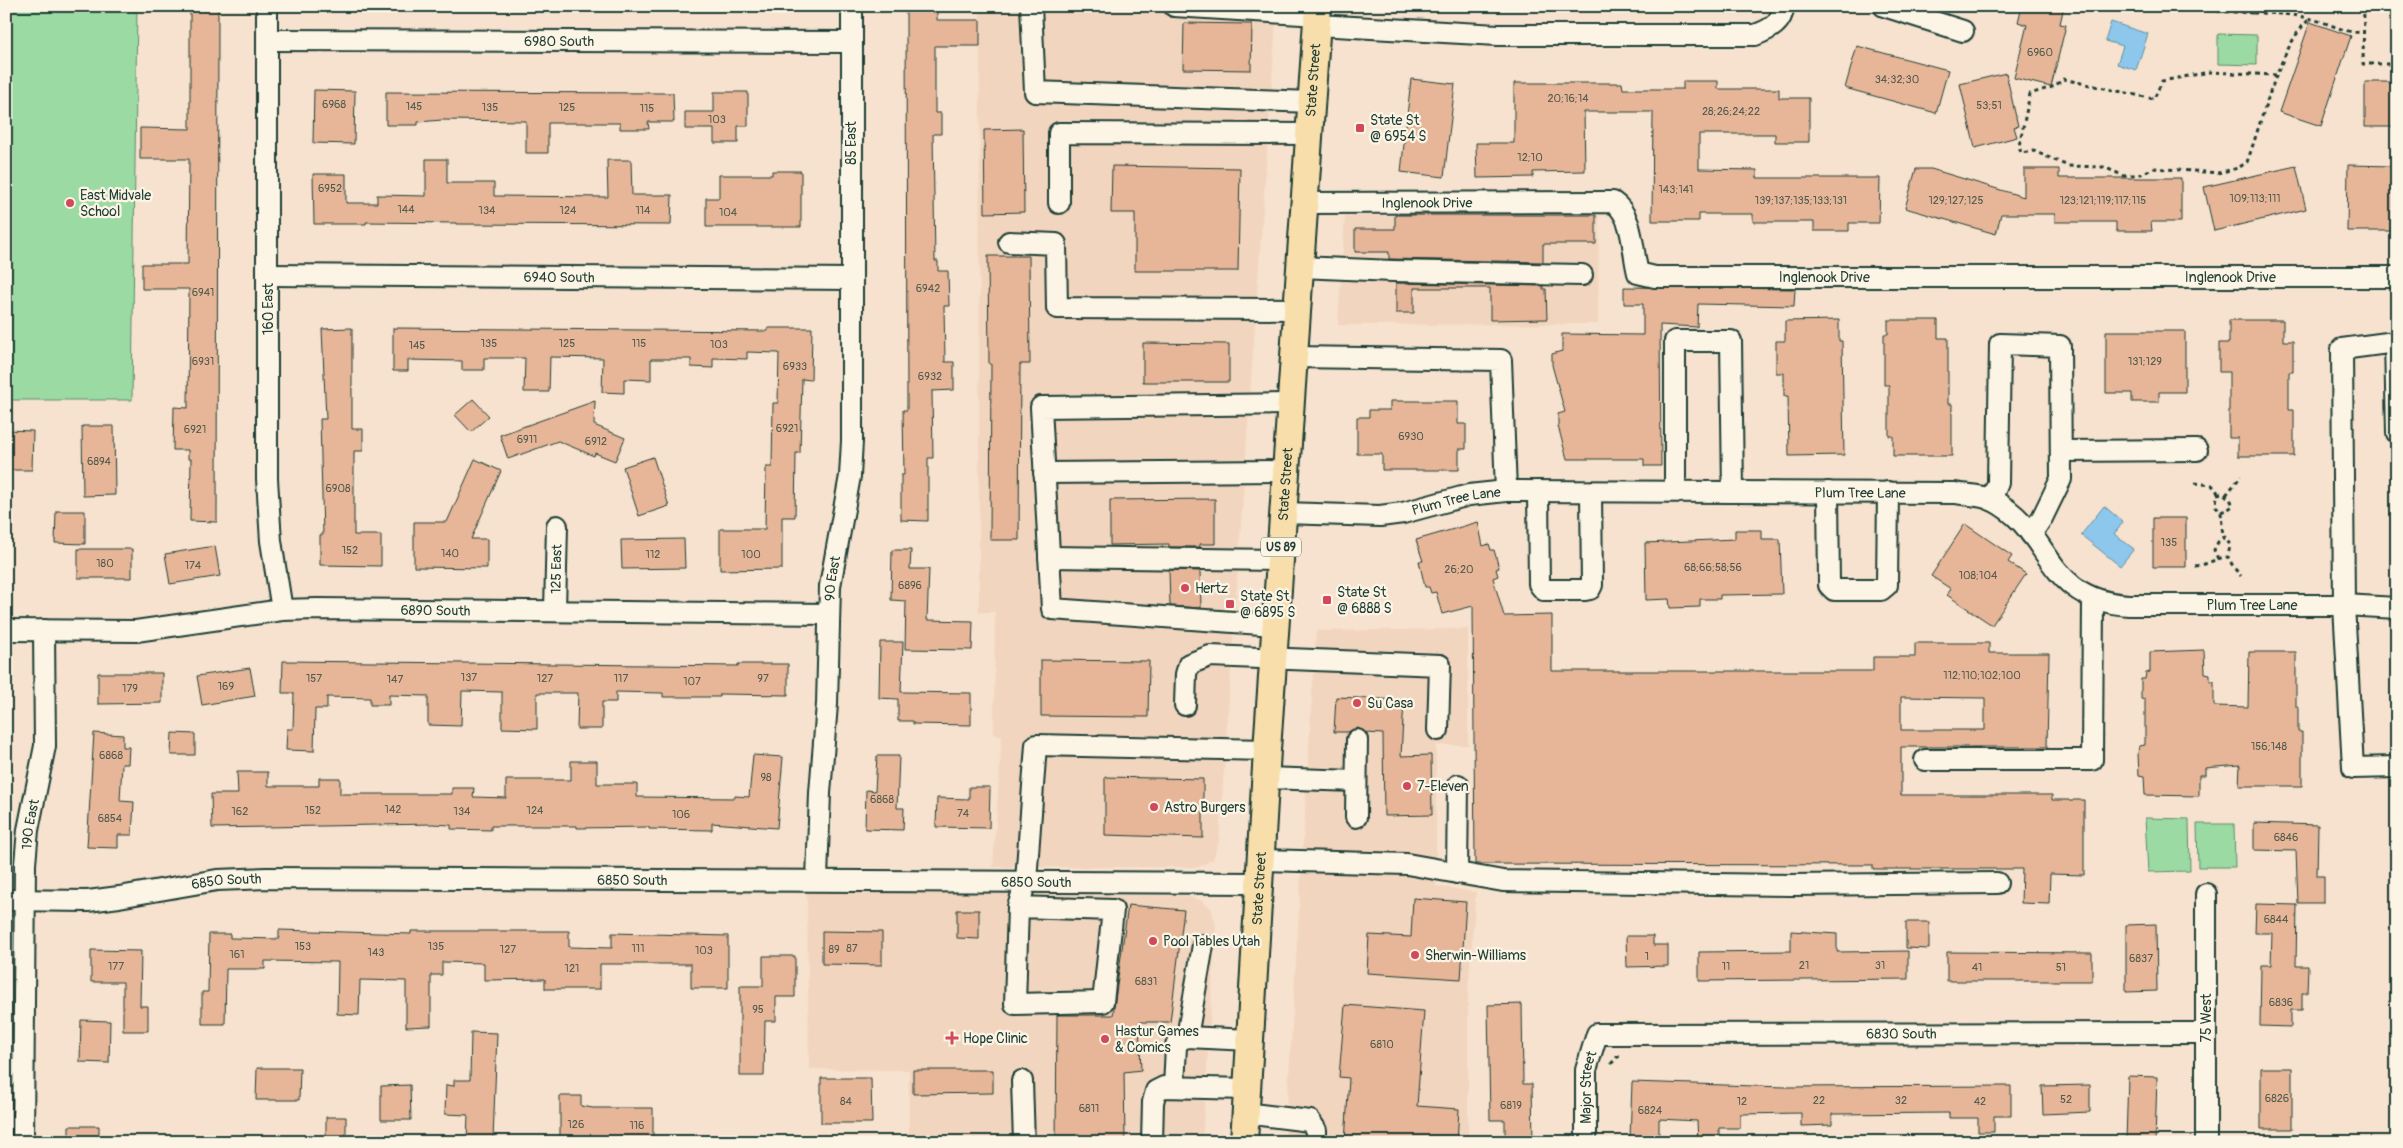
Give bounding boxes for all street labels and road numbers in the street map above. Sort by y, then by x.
street label: 6980 South [524,33,594,50]
street label: State Street [1302,43,1324,118]
street label: 85 East [843,121,860,165]
street label: Inglenook Drive [1381,194,1473,212]
street label: 6940 South [523,269,595,286]
street label: Inglenook Drive [1779,269,1870,286]
street label: Inglenook Drive [2185,269,2276,286]
street label: 160 East [260,283,277,335]
street label: State Street [1275,447,1297,522]
street label: Plum Tree Lane [1410,484,1502,519]
street label: Plum Tree Lane [1815,484,1906,502]
road number: US 89 [1261,538,1301,556]
street label: 125 East [547,544,566,594]
street label: 90 East [822,554,844,601]
street label: Plum Tree Lane [2206,597,2297,614]
street label: 6890 South [400,602,471,620]
street label: 190 East [18,797,43,850]
street label: State Street [1249,851,1270,926]
street label: 6850 South [190,870,262,893]
street label: 6850 South [597,872,667,889]
street label: 6850 South [1001,874,1071,891]
street label: 75 West [2198,993,2215,1042]
street label: 6830 South [1866,1025,1937,1043]
street label: Major Street [1578,1048,1600,1124]

